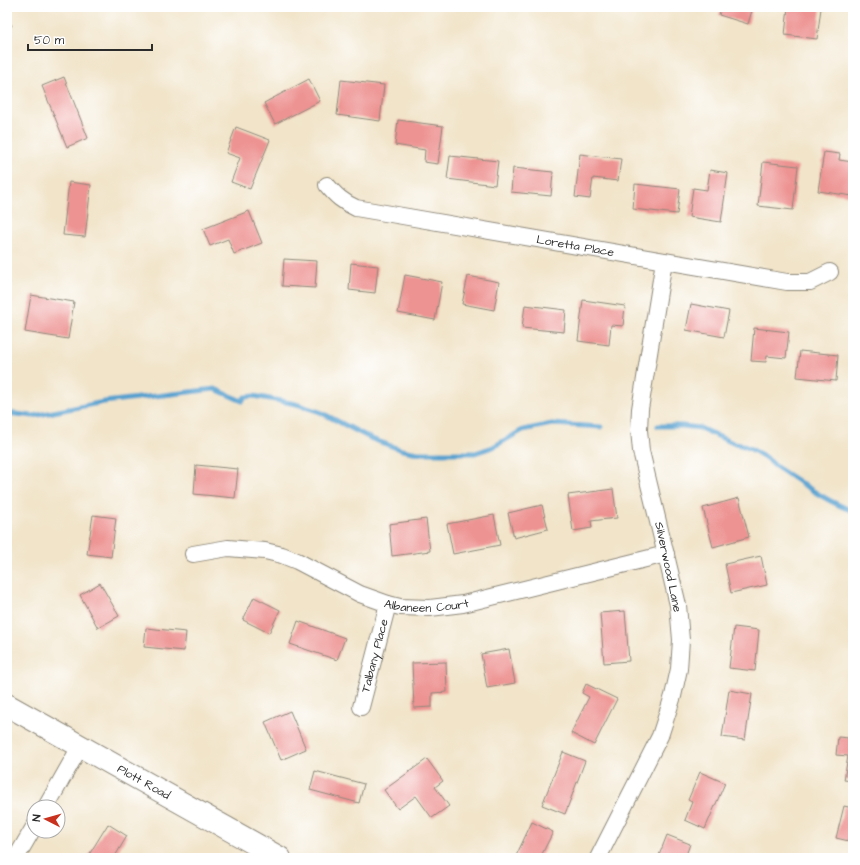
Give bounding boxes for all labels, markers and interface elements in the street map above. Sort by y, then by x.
scale bar [28,26,152,52]
text: 50 m [34,32,65,49]
street label: Loretta Place [535,231,616,261]
street label: Silverwood Lane [650,520,686,614]
street label: Albaneen Court [382,594,471,617]
street label: Talbany Place [357,617,392,694]
street label: Plott Road [114,760,174,803]
north arrow [26,799,66,839]
text: N [29,814,44,822]

